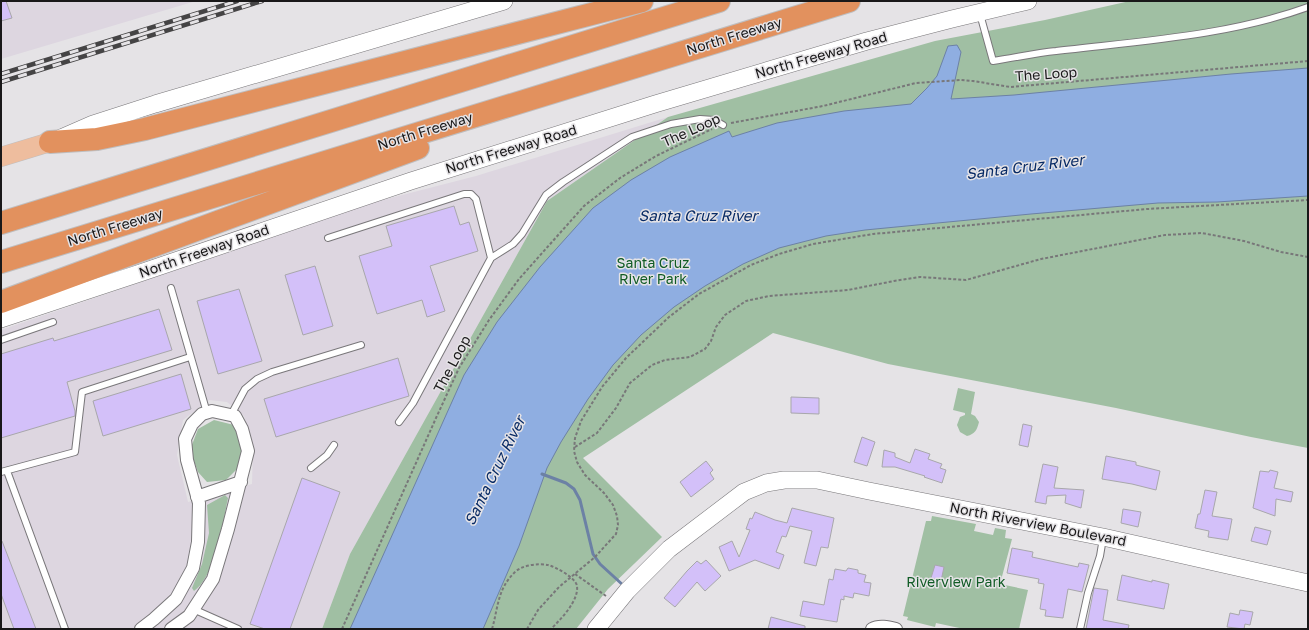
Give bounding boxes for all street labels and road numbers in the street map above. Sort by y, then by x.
street label: North Freeway [684,13,784,58]
street label: North Freeway Road [753,28,889,82]
street label: The Loop [1014,63,1078,84]
street label: North Freeway [375,108,475,153]
street label: The Loop [659,109,723,150]
street label: North Freeway Road [443,120,579,177]
street label: North Freeway [65,204,165,249]
street label: North Freeway Road [137,220,271,281]
street label: The Loop [429,332,474,395]
street label: North Riverview Boulevard [948,498,1128,549]

